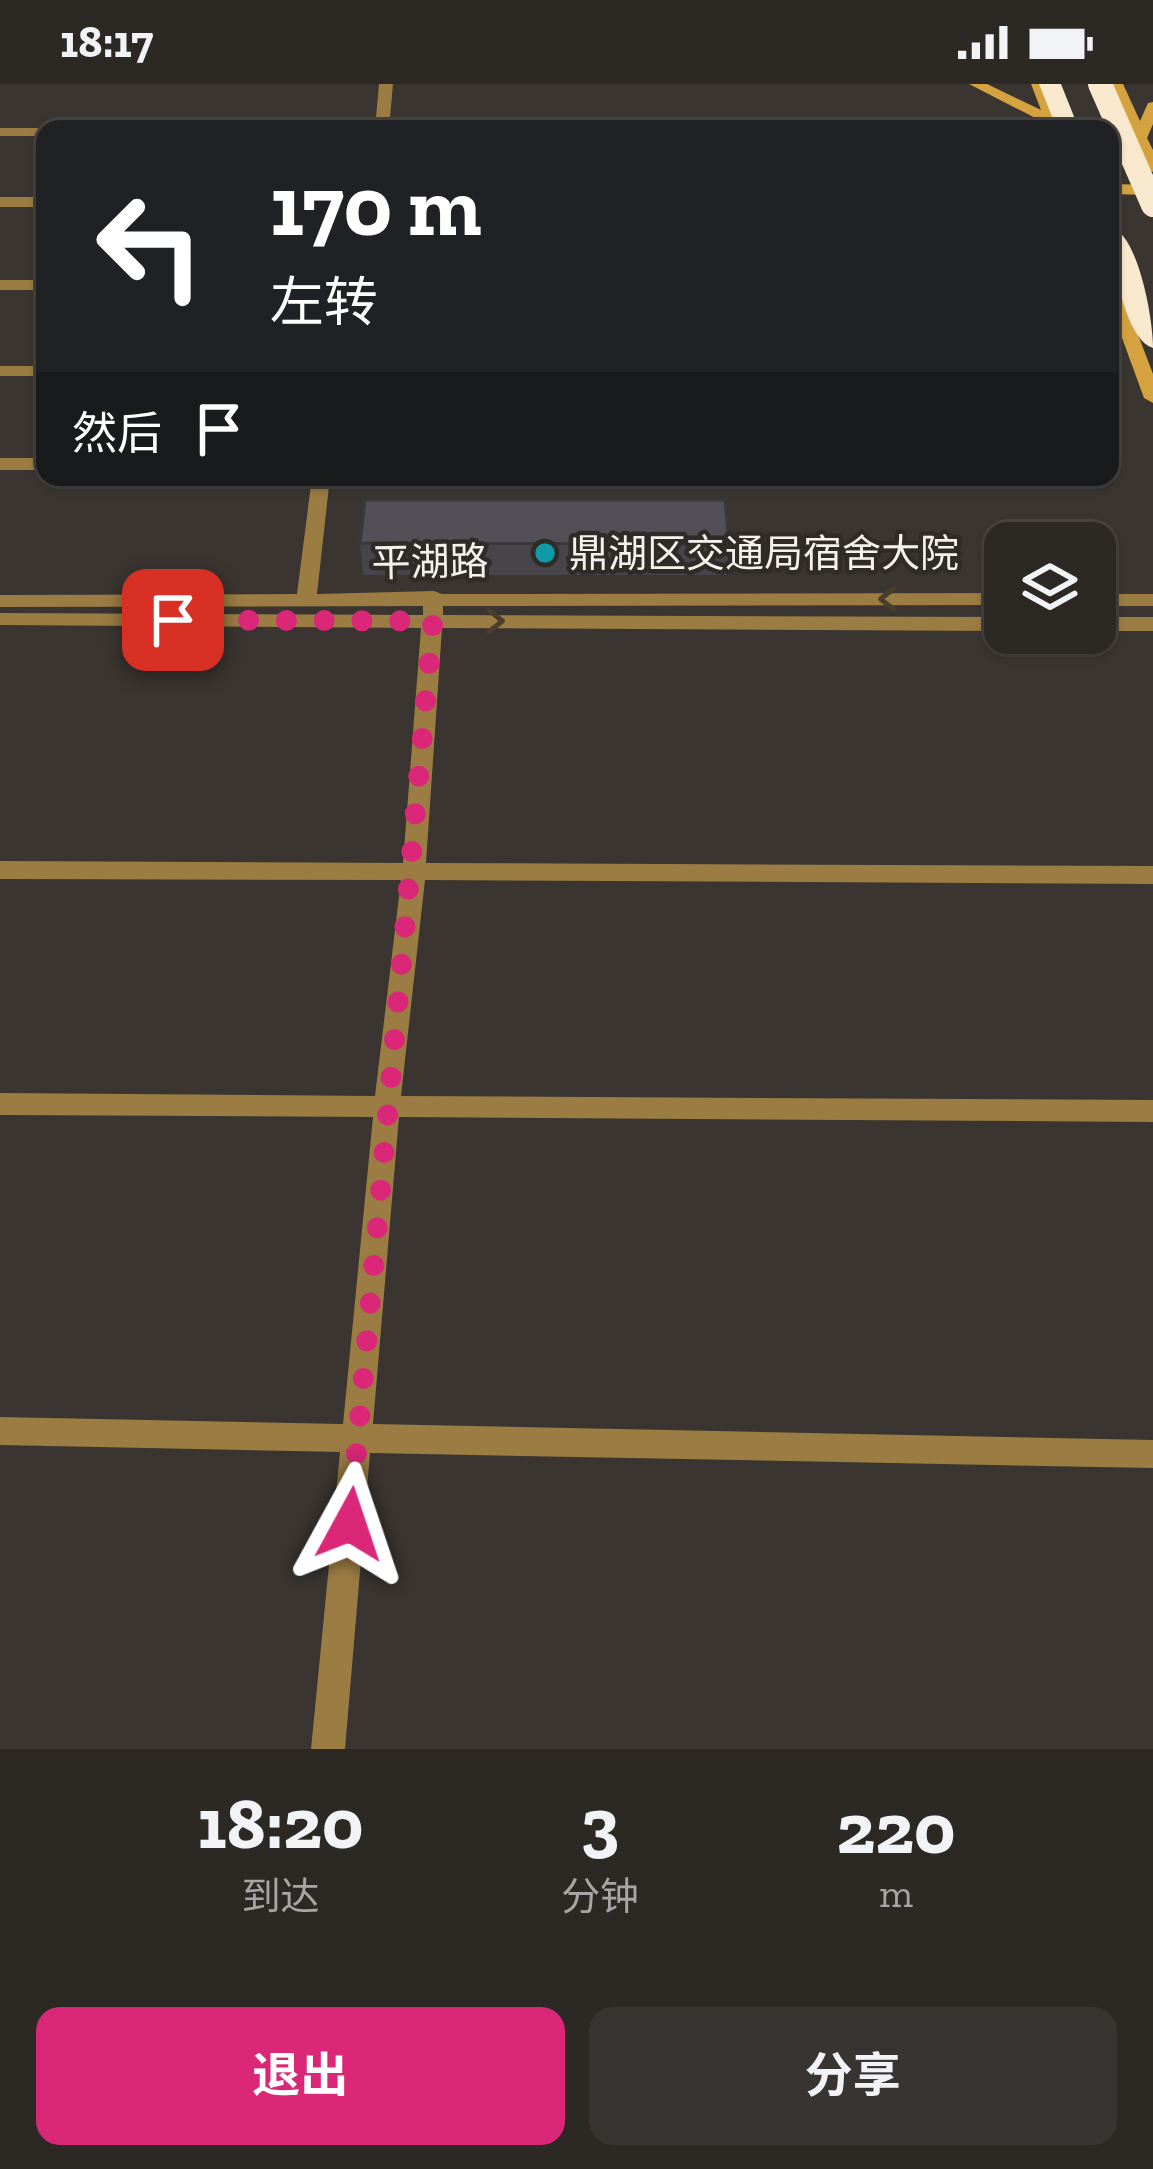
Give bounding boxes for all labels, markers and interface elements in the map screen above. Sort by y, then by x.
text: 18:17 [60,15,153,69]
text: 170 m [270,156,482,257]
icon: left [72,168,228,324]
text: 左转 [270,270,378,335]
icon: arrive [186,396,252,462]
text: 然后 [72,407,162,461]
map controls [984,522,1116,654]
button: layers [984,522,1116,654]
place label: 鼎湖区交通局宿舍大院 [569,530,959,577]
street label: 平湖路 [371,537,489,587]
marker: 鼎湖区交通局宿舍大院 [532,540,558,566]
pin [122,569,224,671]
one-way arrow [878,586,896,612]
icon: arrive [140,587,206,653]
one-way arrow [487,608,505,634]
position arrow [287,1461,413,1587]
text: 18:20 [198,1780,363,1866]
text: 3 [581,1780,619,1866]
text: 220 [837,1785,955,1871]
text: m [879,1870,913,1917]
text: 到达 [242,1873,320,1920]
text: 分钟 [561,1873,639,1920]
button: 退出 [36,2007,565,2145]
button: 分享 [589,2007,1117,2145]

